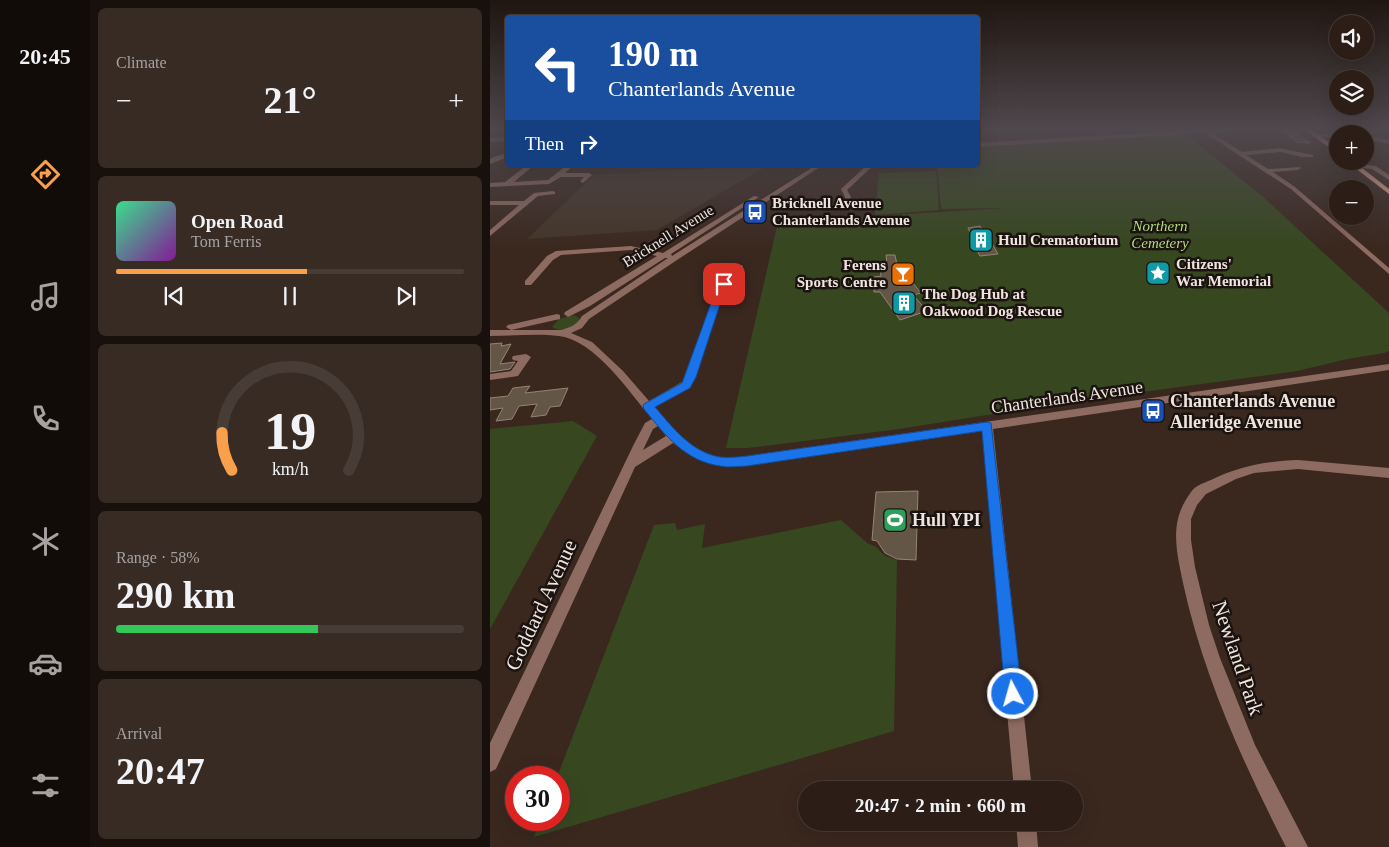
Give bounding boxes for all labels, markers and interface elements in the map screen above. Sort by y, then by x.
map controls [1329,15,1374,225]
button: sound [1329,15,1374,60]
icon: left [525,35,590,100]
text: 190 m [608,35,698,74]
text: 20:45 [19,44,71,69]
text: Climate [116,54,167,71]
button: layers [1329,70,1374,115]
text: Chanterlands Avenue [608,76,795,101]
text: 21° [263,79,317,121]
text: − [116,85,132,116]
text: + [448,85,464,116]
button: + [1329,125,1374,170]
icon: right [574,130,602,158]
text: Then [525,133,564,154]
icon: directions [28,157,63,192]
button: − [1329,180,1374,225]
place label: Bricknell Avenue Chanterlands Avenue [772,195,910,228]
bus stop icon: Bricknell Avenue Chanterlands Avenue [742,199,768,225]
street label: Bricknell Avenue [620,201,717,270]
text: Open Road [191,211,283,232]
park label: Northern Cemetery [1131,218,1189,251]
building icon: Hull Crematorium [968,227,994,253]
place label: Hull Crematorium [998,232,1119,248]
text: Tom Ferris [191,233,261,250]
place label: Citizens' War Memorial [1176,256,1271,289]
place label: Ferens Sports Centre [797,257,886,290]
place icon: Citizens' War Memorial [1145,260,1171,286]
bar icon: Ferens Sports Centre [890,261,916,287]
pin [703,263,745,305]
icon: arrive [710,270,738,298]
icon: music [28,279,63,314]
icon: previous [160,282,188,310]
icon: pause [276,282,304,310]
icon: next [392,282,420,310]
place label: The Dog Hub at Oakwood Dog Rescue [922,286,1062,319]
building icon: The Dog Hub at Oakwood Dog Rescue [891,290,917,316]
street label: Chanterlands Avenue [990,376,1144,418]
place label: Chanterlands Avenue Alleridge Avenue [1170,391,1335,432]
bus stop icon: Chanterlands Avenue Alleridge Avenue [1140,398,1166,424]
icon: phone [28,401,63,436]
text: 19 [264,403,316,460]
text: km/h [272,459,308,479]
sports icon: Hull YPI [882,507,908,533]
place label: Hull YPI [912,510,981,530]
icon: climate [28,524,63,559]
street label: Goddard Avenue [500,536,582,674]
text: Range · 58% [116,549,200,566]
text: 290 km [116,574,235,616]
street label: Newland Park [1207,598,1269,719]
icon: car [28,646,63,681]
position arrow [986,667,1038,719]
text: Arrival [116,725,162,742]
text: 20:47 [116,750,205,792]
speed limit sign: 30 [505,766,570,831]
icon: filters [28,768,63,803]
text: 20:47 · 2 min · 660 m [855,795,1026,816]

